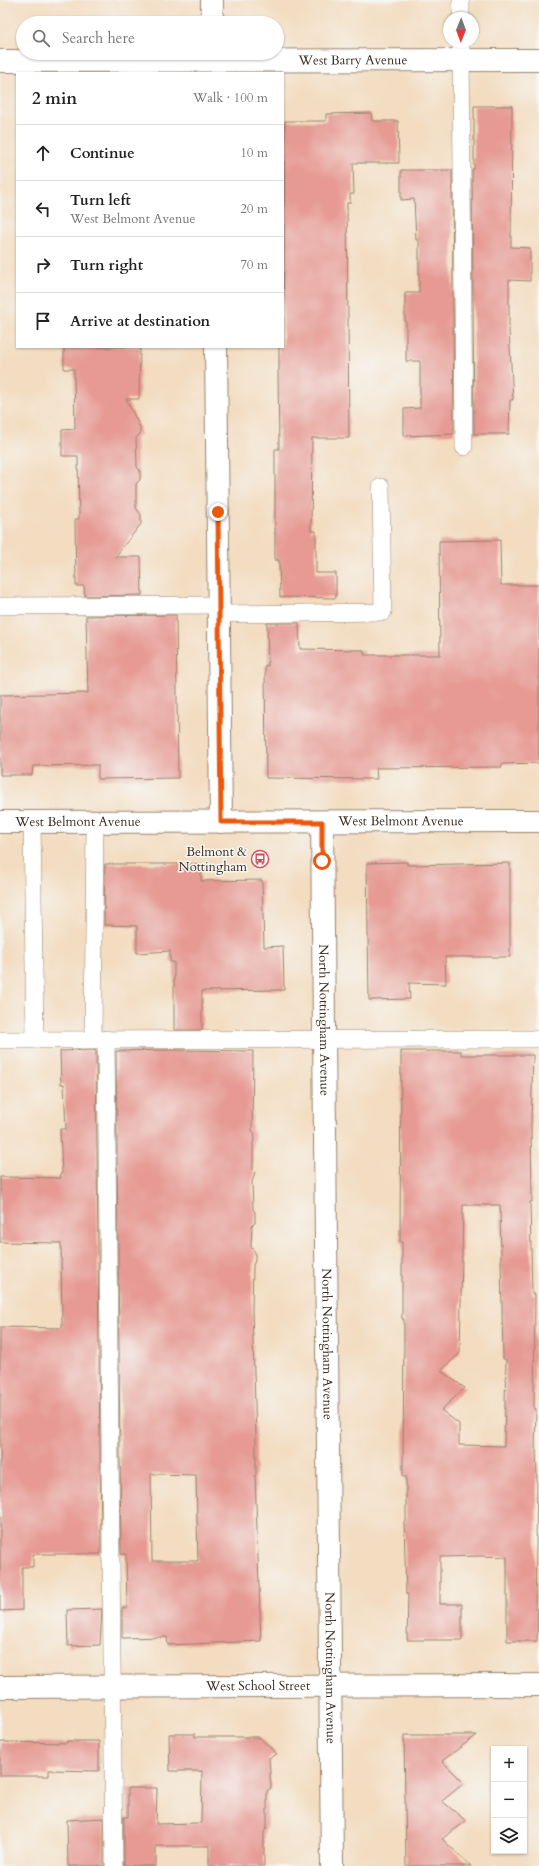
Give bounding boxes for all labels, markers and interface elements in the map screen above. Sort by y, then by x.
north arrow [443,12,479,48]
search box [16,16,284,60]
icon: search [30,27,52,49]
text: Search here [62,28,135,48]
street label: West Barry Avenue [298,51,407,69]
text: 2 min [32,87,77,110]
text: Walk · 100 m [193,89,268,107]
icon: ahead [32,142,54,164]
text: Continue [70,143,135,163]
text: 10 m [240,144,268,162]
text: Turn left [70,190,131,210]
icon: left [32,198,54,220]
text: 20 m [240,200,268,218]
text: West Belmont Avenue [70,210,195,228]
icon: right [32,254,54,276]
text: Turn right [70,255,143,275]
text: 70 m [240,256,268,274]
icon: arrive [32,310,54,332]
text: Arrive at destination [70,311,210,331]
route end [209,503,227,521]
street label: West Belmont Avenue [337,812,464,830]
street label: West Belmont Avenue [14,813,141,831]
place label: Belmont & Nottingham [179,843,247,876]
bus stop icon: Belmont & Nottingham [250,849,270,869]
route start [313,852,331,870]
street label: North Nottingham Avenue [314,944,334,1096]
street label: North Nottingham Avenue [317,1268,337,1420]
street label: North Nottingham Avenue [320,1592,340,1744]
street label: West School Street [205,1677,310,1695]
map controls [491,1746,527,1854]
button: + [491,1746,527,1782]
button: − [491,1782,527,1818]
button: layers [491,1818,527,1854]

